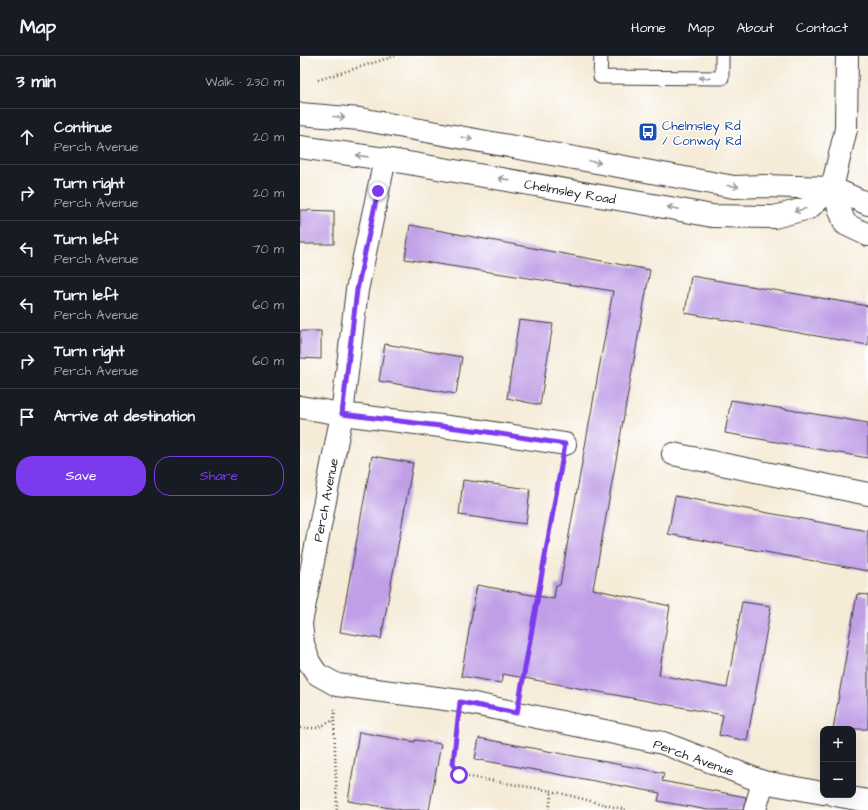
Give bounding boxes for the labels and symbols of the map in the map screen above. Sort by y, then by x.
one-way arrow [699,74,712,82]
one-way arrow [332,113,345,121]
place label: Chelmsley Rd / Conway Rd [662,117,742,151]
bus stop icon: Chelmsley Rd / Conway Rd [637,121,659,143]
one-way arrow [460,135,473,143]
one-way arrow [356,152,369,160]
one-way arrow [588,158,601,166]
one-way arrow [498,175,511,183]
street label: Chelmsley Road [522,175,617,210]
route end [369,182,387,200]
one-way arrow [726,183,739,190]
one-way arrow [667,204,680,212]
one-way arrow [794,207,807,214]
street label: Perch Avenue [309,457,343,543]
street label: Perch Avenue [651,735,736,781]
route start [450,766,468,784]

